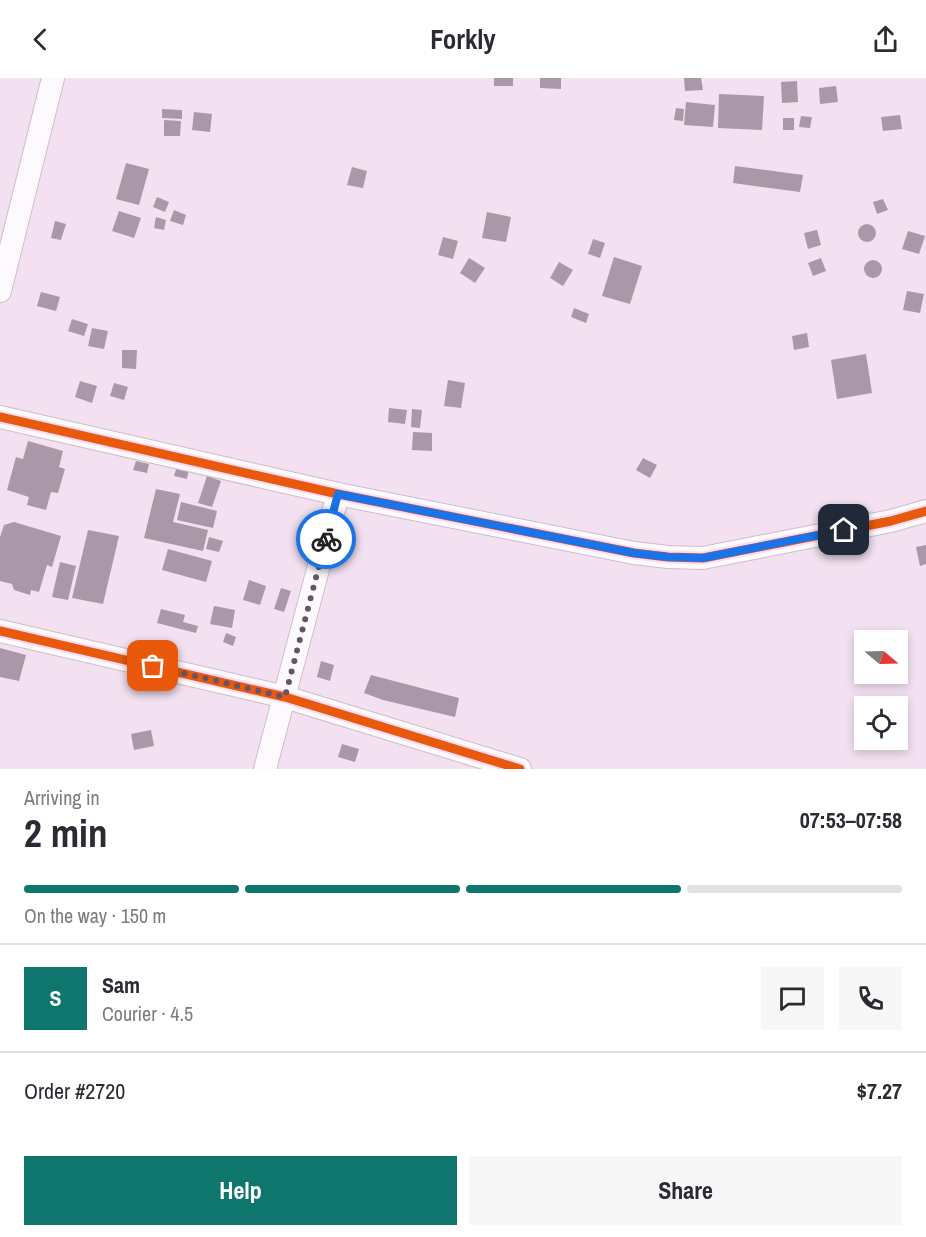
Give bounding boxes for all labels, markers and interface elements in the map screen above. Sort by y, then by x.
text: Forkly [430,21,496,57]
icon: back [24,23,57,56]
icon: share [869,23,902,56]
pin [818,504,869,555]
courier [296,509,356,569]
icon: home [827,513,860,546]
icon: bike [310,523,343,556]
north arrow [854,630,908,684]
map controls [854,630,908,750]
pin [127,640,178,691]
icon: bag [136,649,169,682]
button: locate [854,696,908,750]
text: Arriving in [24,784,100,811]
text: 07:53–07:58 [800,805,902,835]
text: 2 min [24,807,108,859]
text: On the way · 150 m [24,902,166,929]
button: chat [761,967,824,1030]
button: phone [839,967,902,1030]
text: Sam [102,970,140,1000]
text: S [49,983,62,1013]
text: Courier · 4.5 [102,1000,193,1027]
text: Order #2720 [24,1076,125,1106]
text: $7.27 [857,1076,902,1106]
button: Help [24,1156,457,1225]
button: Share [469,1156,902,1225]

